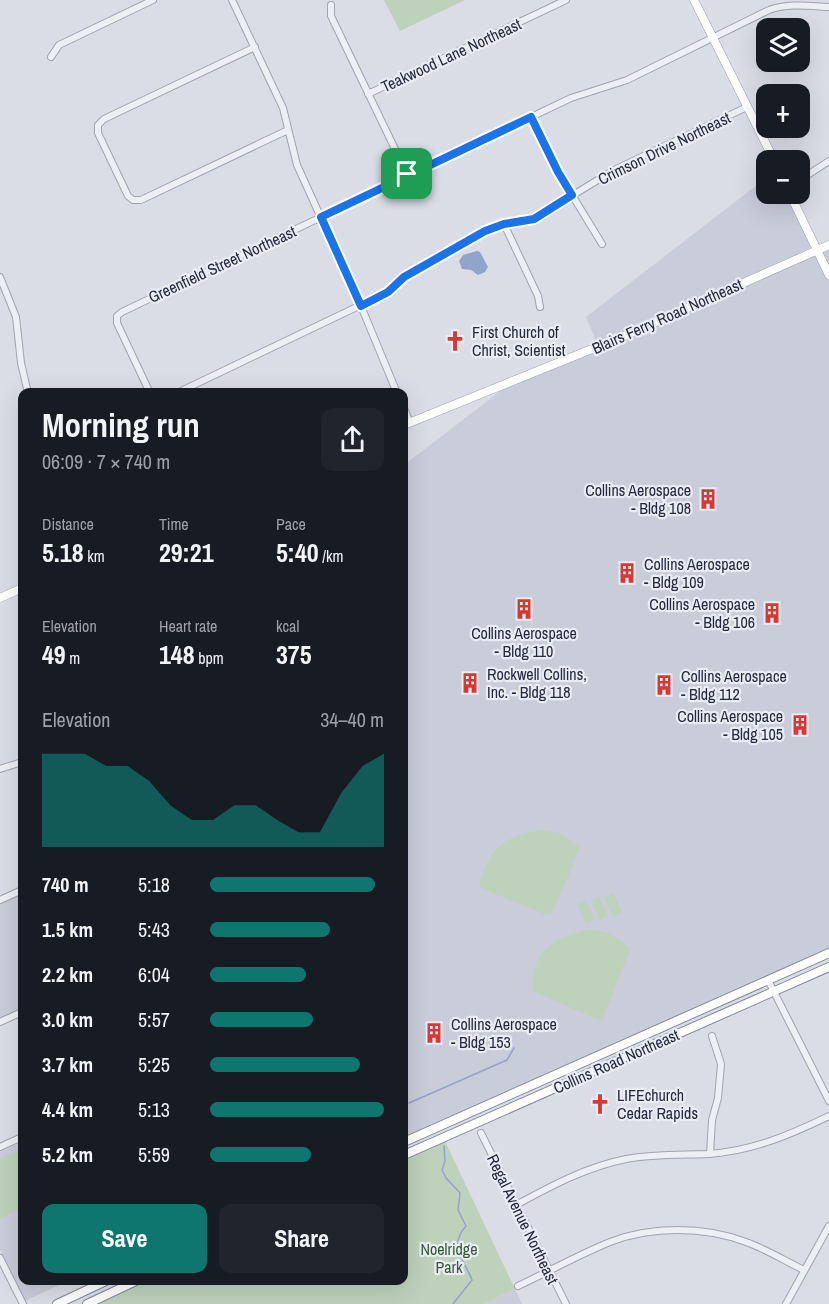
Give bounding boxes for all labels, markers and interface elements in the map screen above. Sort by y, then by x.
street label: Teakwood Lane Northeast [377,13,525,97]
map controls [756,18,810,204]
button: layers [756,18,810,72]
button: + [756,84,810,138]
street label: Crimson Drive Northeast [594,106,734,190]
pin [381,148,432,199]
button: − [756,150,810,204]
icon: arrive [390,157,423,190]
street label: Greenfield Street Northeast [145,220,300,308]
street label: Blairs Ferry Road Northeast [588,273,746,359]
place label: First Church of Christ, Scientist [472,321,566,361]
church icon: First Church of Christ, Scientist [443,329,467,353]
text: Morning run [42,403,200,447]
button: share [321,408,384,471]
text: 06:09 · 7 × 740 m [42,448,170,475]
place label: Collins Aerospace - Bldg 108 [585,479,691,519]
building icon: Collins Aerospace - Bldg 108 [696,487,720,511]
text: Distance [42,513,94,535]
text: Time [159,513,189,535]
text: Pace [276,513,306,535]
text: 5.18 [42,535,84,570]
text: 29:21 [159,535,214,570]
text: 5:40 [276,535,319,570]
text: km [84,545,105,567]
text: /km [319,545,343,567]
place label: Collins Aerospace - Bldg 109 [644,553,750,593]
building icon: Collins Aerospace - Bldg 109 [615,561,639,585]
place label: Collins Aerospace - Bldg 106 [649,593,755,633]
building icon: Collins Aerospace - Bldg 110 [512,597,536,621]
building icon: Collins Aerospace - Bldg 106 [760,601,784,625]
text: Elevation [42,615,97,637]
text: Heart rate [159,615,217,637]
text: kcal [276,615,299,637]
place label: Collins Aerospace - Bldg 110 [471,622,577,662]
text: 49 [42,637,66,672]
text: 148 [159,637,195,672]
text: 375 [276,637,312,672]
text: m [66,647,80,669]
text: bpm [195,647,224,669]
place label: Rockwell Collins, Inc. - Bldg 118 [487,663,587,703]
place label: Collins Aerospace - Bldg 112 [681,665,787,705]
building icon: Rockwell Collins, Inc. - Bldg 118 [458,671,482,695]
building icon: Collins Aerospace - Bldg 112 [652,673,676,697]
place label: Collins Aerospace - Bldg 105 [677,705,783,745]
text: Elevation [42,706,110,733]
text: 34–40 m [320,706,384,733]
building icon: Collins Aerospace - Bldg 105 [788,713,812,737]
text: 740 m [42,871,89,898]
text: 5:18 [138,871,170,898]
text: 1.5 km [42,916,93,943]
text: 5:43 [138,916,170,943]
text: 2.2 km [42,961,93,988]
text: 6:04 [138,961,170,988]
text: 3.0 km [42,1006,93,1033]
text: 5:57 [138,1006,170,1033]
place label: Collins Aerospace - Bldg 153 [451,1013,557,1053]
building icon: Collins Aerospace - Bldg 153 [422,1021,446,1045]
street label: Collins Road Northeast [550,1023,683,1099]
text: 3.7 km [42,1051,93,1078]
text: 5:25 [138,1051,170,1078]
place label: LIFEchurch Cedar Rapids [617,1084,698,1124]
church icon: LIFEchurch Cedar Rapids [588,1092,612,1116]
text: 4.4 km [42,1096,93,1123]
text: 5:13 [138,1096,170,1123]
text: 5.2 km [42,1141,93,1168]
text: 5:59 [138,1141,170,1168]
street label: Regal Avenue Northeast [482,1150,564,1288]
button: Save [42,1204,207,1273]
button: Share [219,1204,384,1273]
park label: Noelridge Park [421,1238,477,1278]

